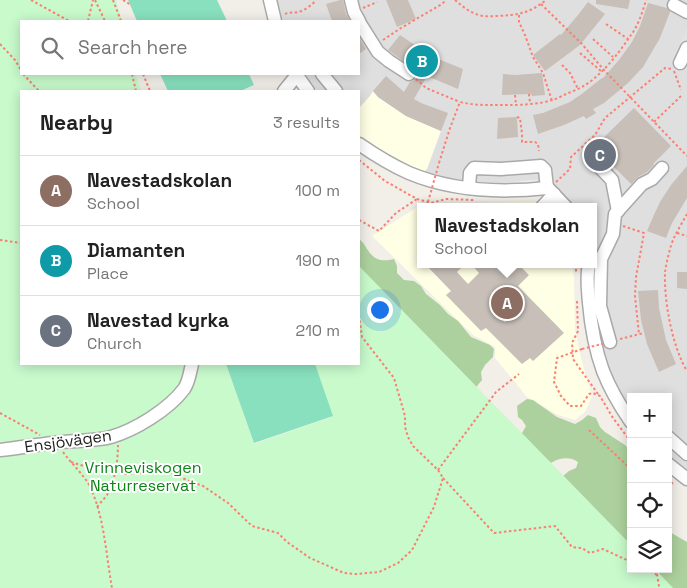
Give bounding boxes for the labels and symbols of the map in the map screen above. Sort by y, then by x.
pin: B [406,42,438,80]
pin: C [584,136,616,174]
pin: A [491,284,523,322]
your location [367,297,393,323]
street label: Ensjövägen [23,425,113,457]
park label: Vrinneviskogen Naturreservat [84,457,202,496]

